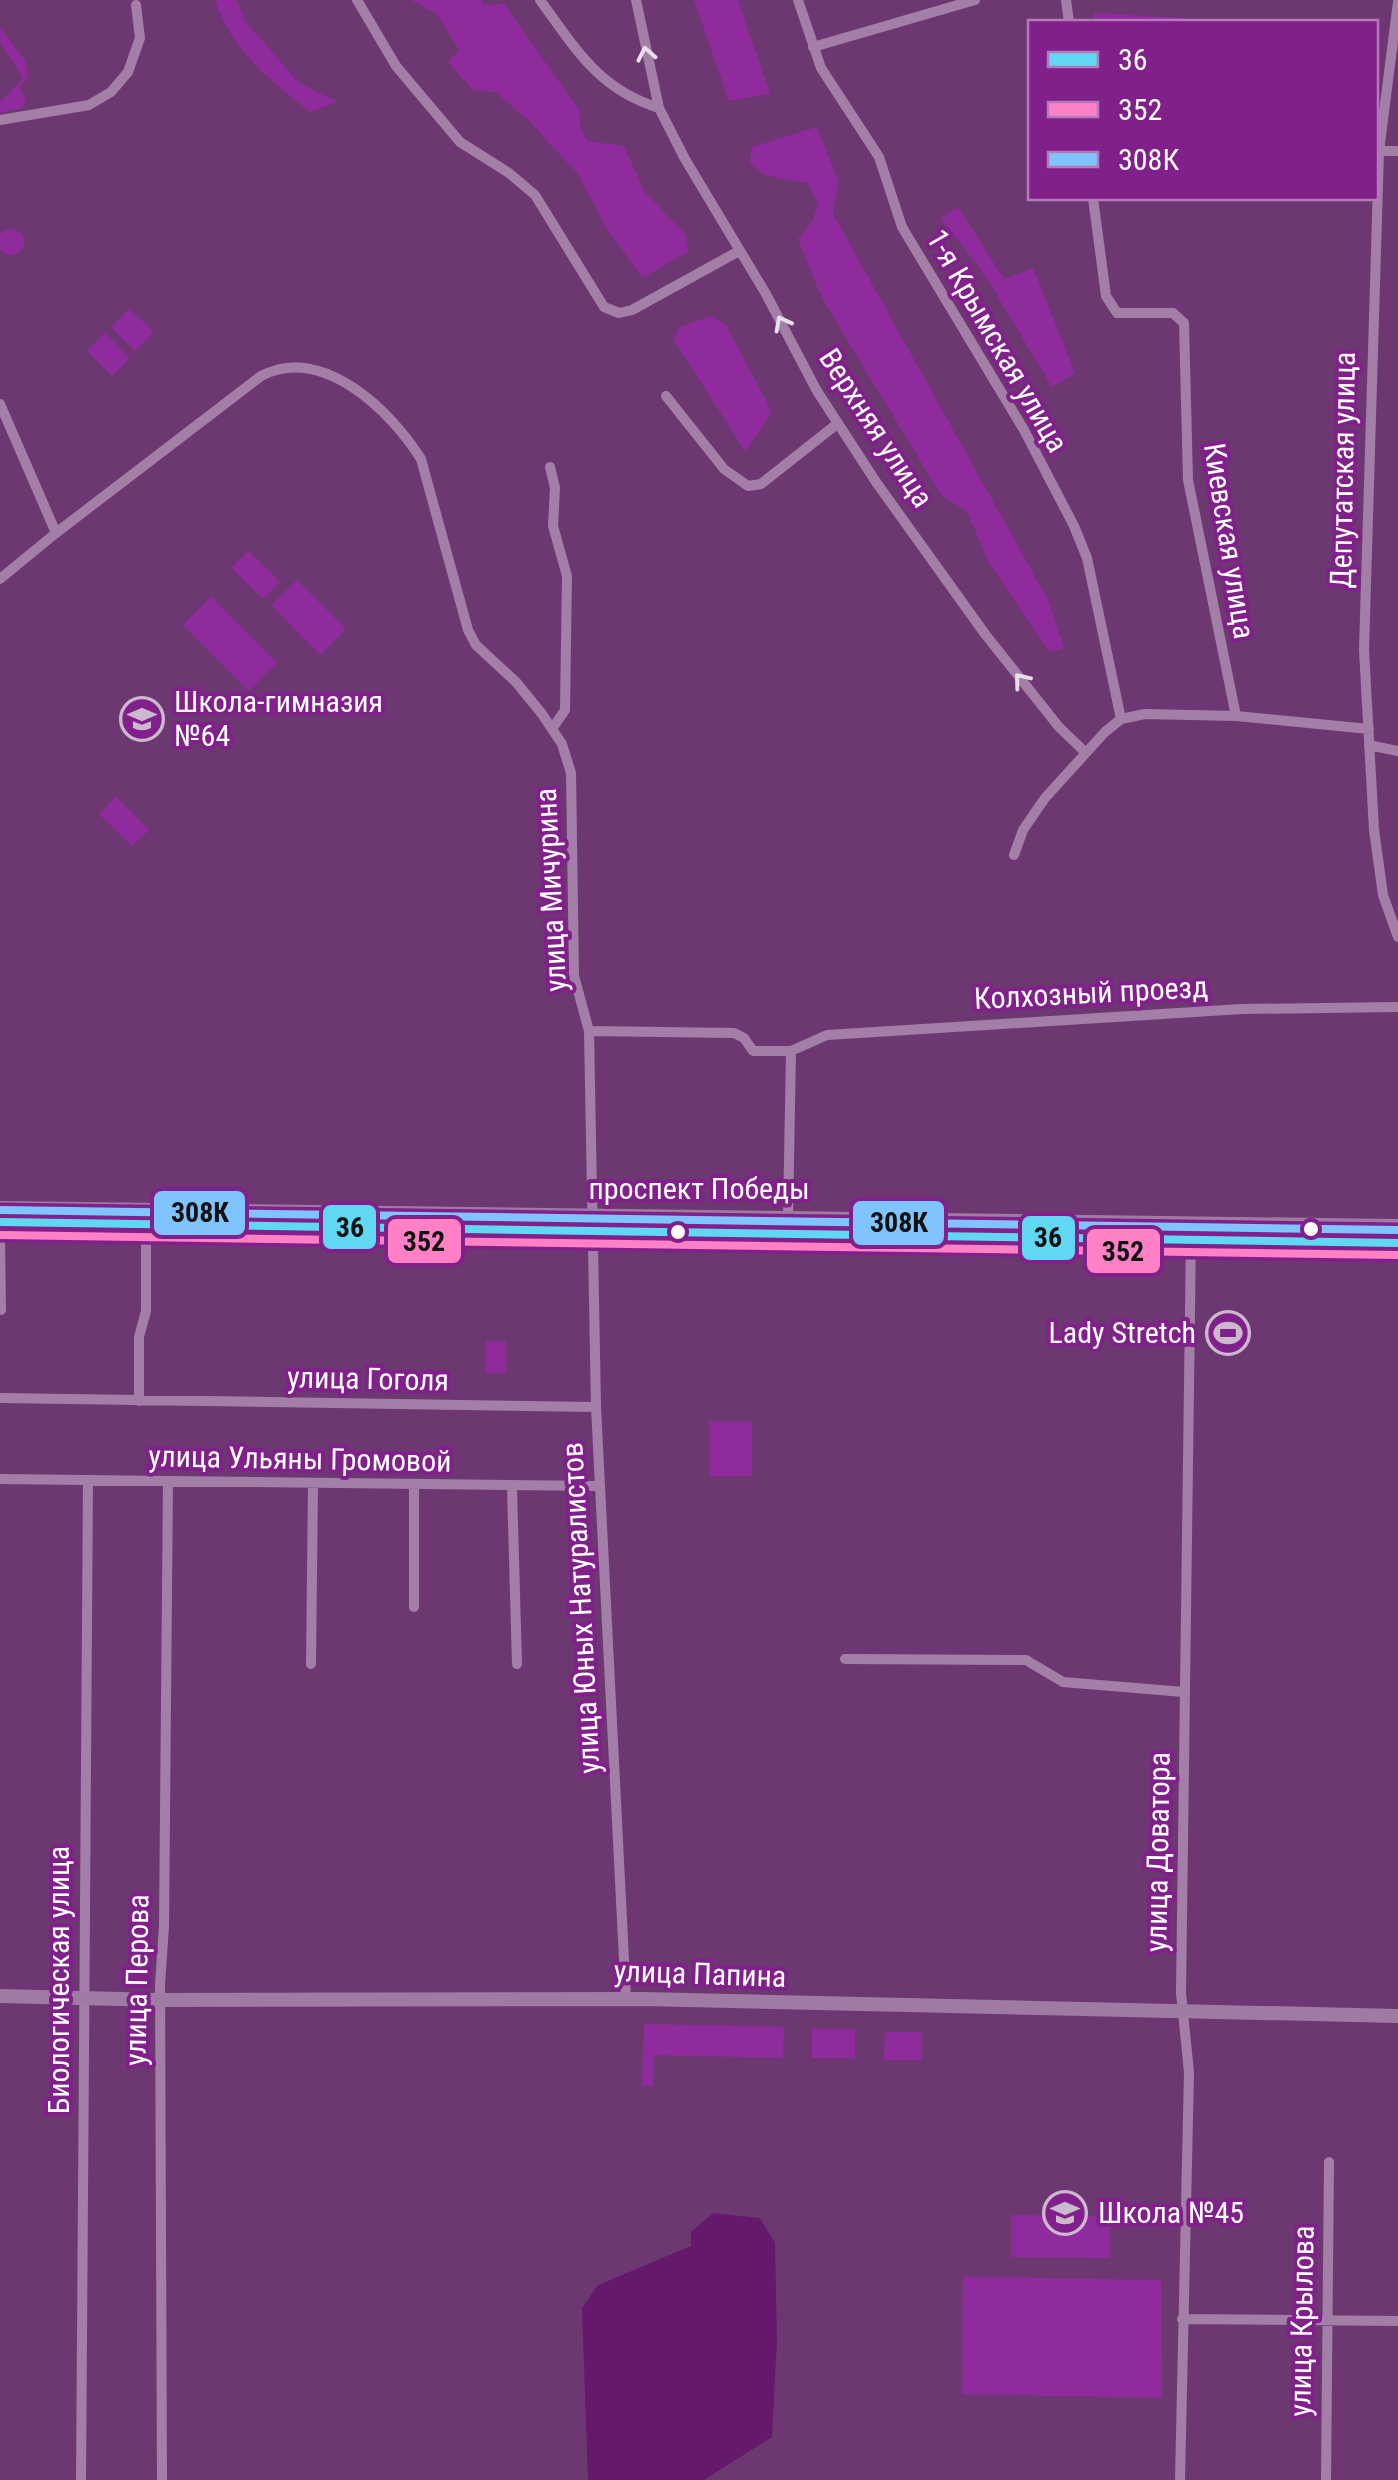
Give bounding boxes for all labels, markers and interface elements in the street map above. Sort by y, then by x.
legend [1028,20,1378,200]
text: 36 [1118,42,1148,77]
one-way arrow [637,46,658,63]
text: 352 [1118,92,1162,127]
text: 308К [1118,142,1179,177]
street label: 1-я Крымская улица [919,223,1075,458]
one-way arrow [774,316,794,334]
street label: Верхняя улица [812,342,941,514]
street label: Депутатская улица [1323,351,1362,589]
street label: Киевская улица [1197,441,1262,641]
one-way arrow [1015,673,1033,691]
place label: Школа-гимназия №64 [174,684,383,753]
school or university icon: Школа-гимназия №64 [119,696,165,742]
street label: улица Мичурина [528,787,573,993]
street label: Колхозный проезд [973,969,1209,1016]
street label: проспект Победы [588,1171,810,1206]
line badge: 308К [152,1189,247,1237]
text: 308К [171,1196,229,1229]
line badge: 308К [851,1199,946,1247]
line badge: 36 [321,1203,378,1251]
text: 308К [870,1206,928,1239]
text: 36 [336,1211,364,1244]
line badge: 36 [1020,1214,1077,1262]
line badge: 352 [386,1217,463,1265]
unlabelled marker [1301,1219,1321,1239]
text: 36 [1034,1221,1062,1254]
unlabelled marker [668,1222,688,1242]
text: 352 [403,1225,445,1258]
line badge: 352 [1085,1227,1162,1275]
text: 352 [1102,1235,1144,1268]
sports icon: Lady Stretch [1205,1310,1251,1356]
place label: Lady Stretch [1049,1315,1196,1350]
street label: улица Гоголя [287,1360,449,1397]
street label: улица Ульяны Громовой [148,1438,452,1479]
street label: улица Юных Натуралистов [554,1441,607,1775]
street label: улица Доватора [1138,1752,1177,1952]
street label: Биологическая улица [41,1846,76,2114]
street label: улица Перова [118,1894,155,2066]
street label: улица Папина [613,1953,787,1994]
school or university icon: Школа №45 [1042,2190,1088,2236]
place label: Школа №45 [1098,2195,1244,2230]
street label: улица Крылова [1282,2225,1321,2417]

